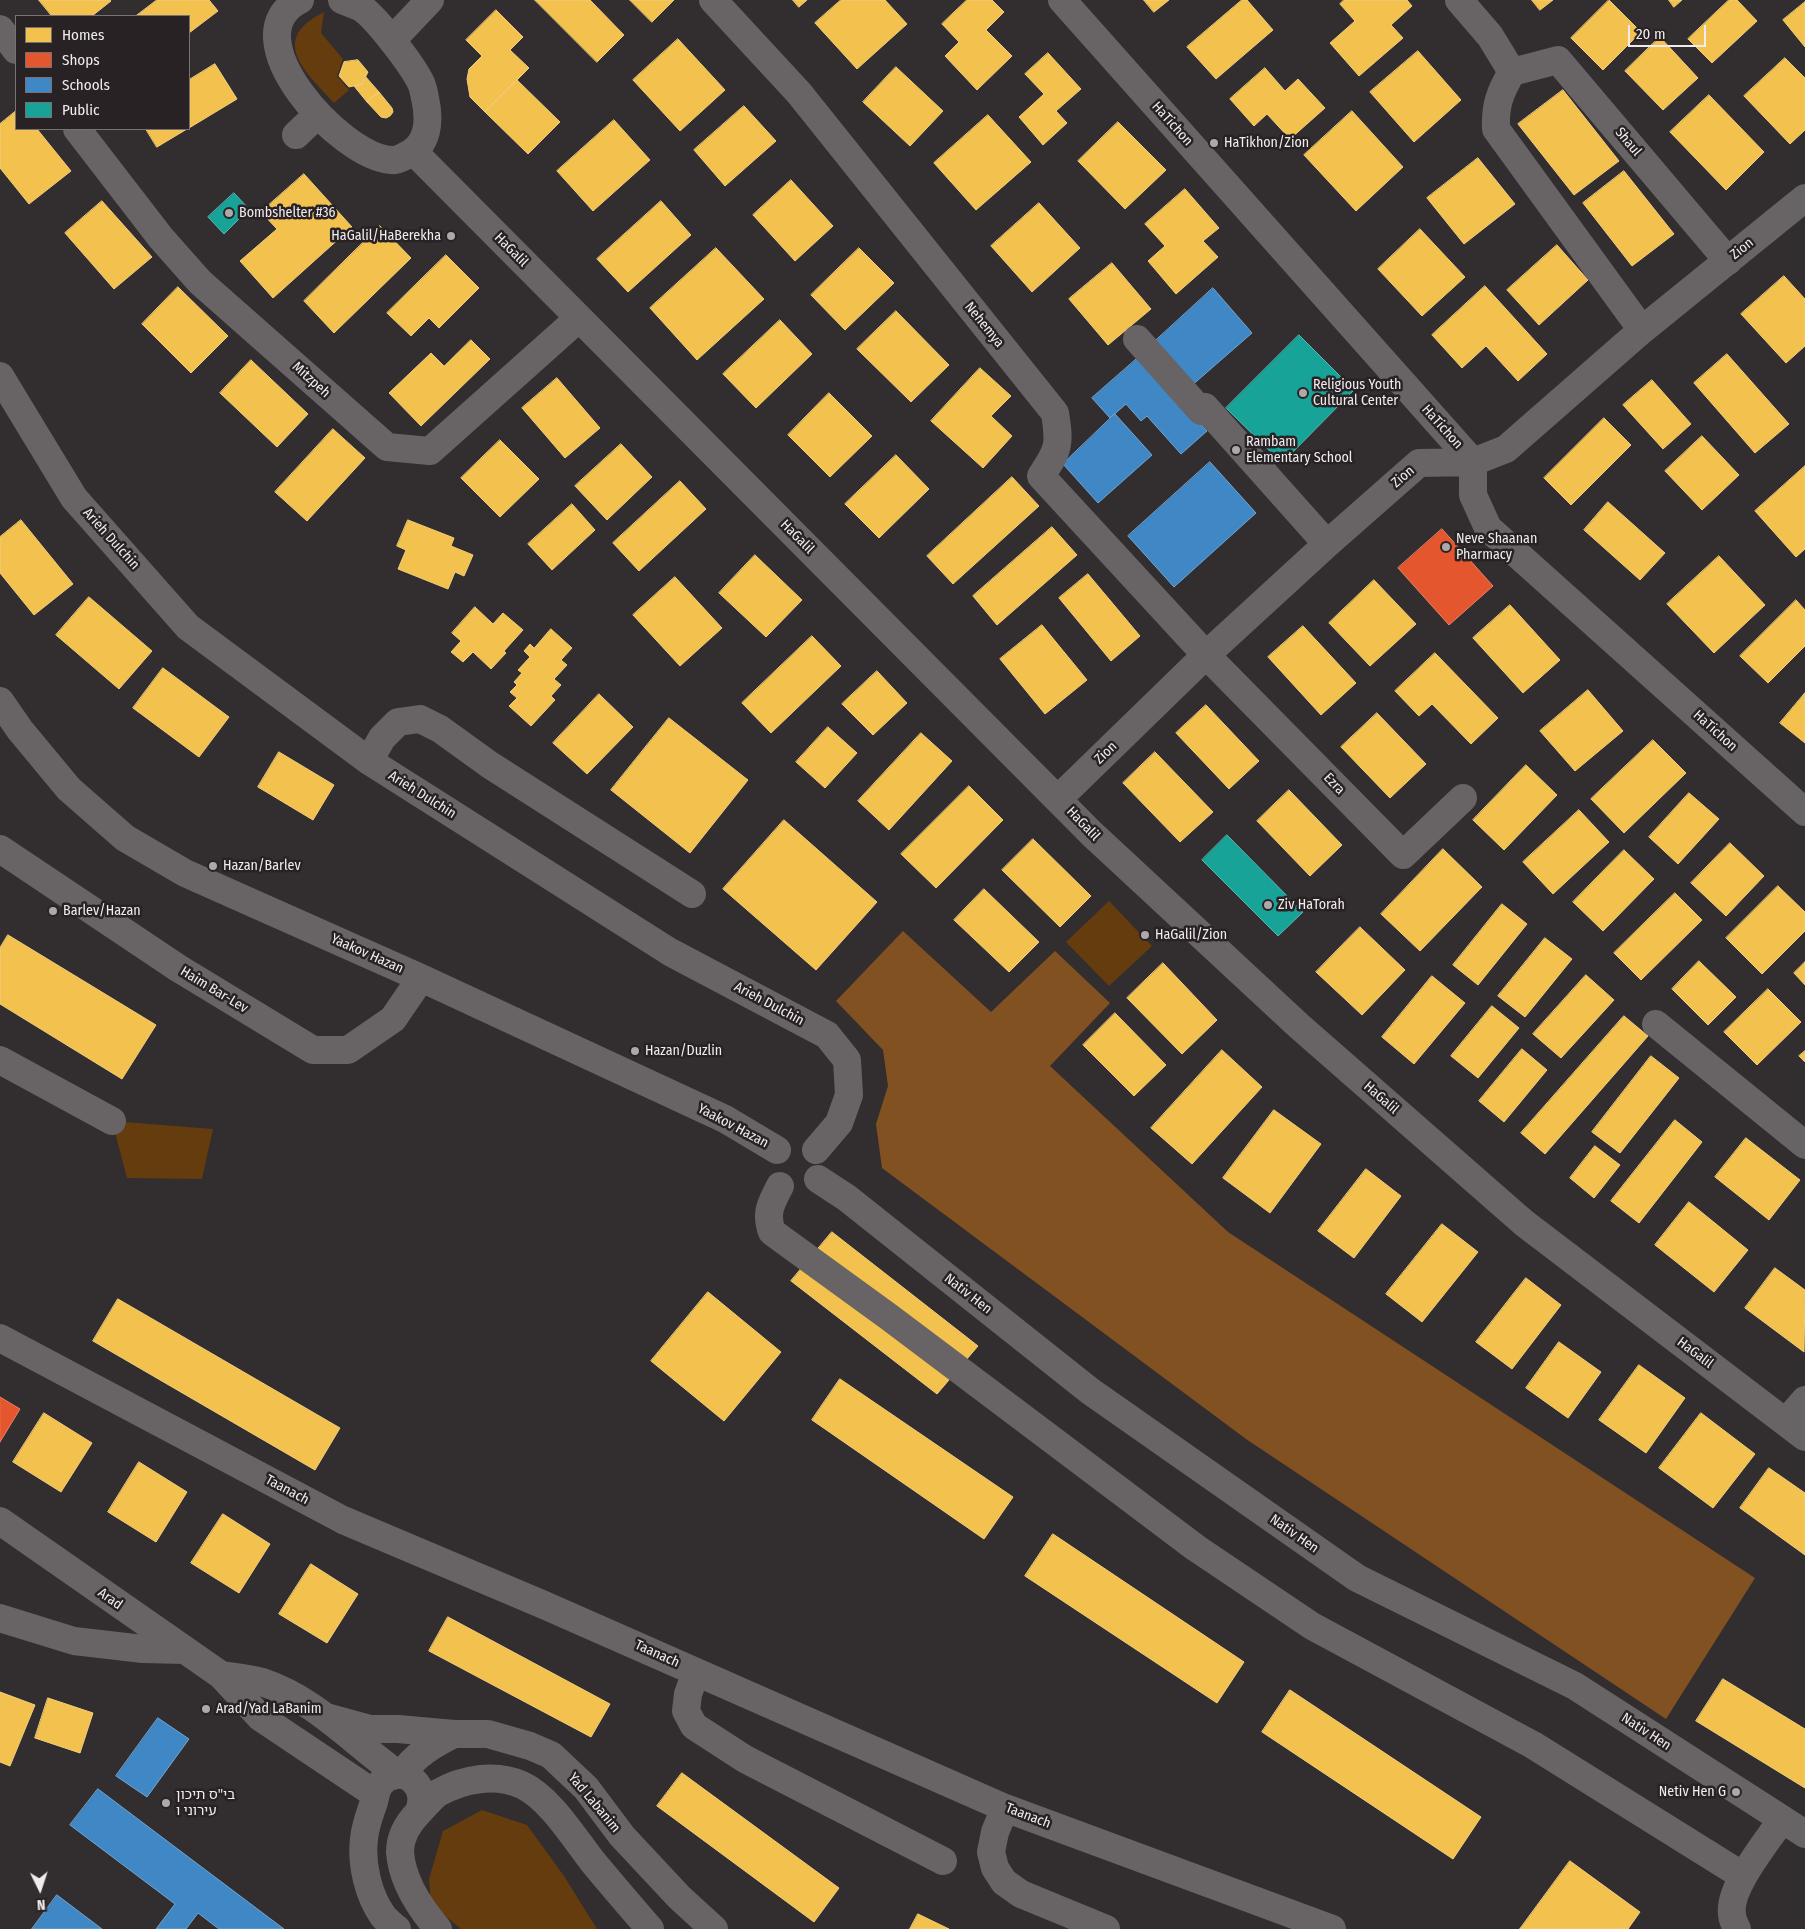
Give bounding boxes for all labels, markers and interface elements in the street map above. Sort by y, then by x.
legend [15,15,190,130]
scale bar [1630,15,1708,47]
text: 20 m [1636,25,1666,43]
text: Homes [62,26,104,44]
text: Shops [62,51,100,69]
text: Schools [62,76,110,94]
street label: HaTichon [1148,99,1196,149]
text: Public [62,101,99,119]
street label: Shaul [1611,124,1645,160]
place label: HaTikhon/Zion [1224,135,1309,151]
marker: HaTikhon/Zion [1208,137,1220,149]
place label: Bombshelter #36 [239,205,335,221]
marker: Bombshelter #36 [223,207,235,219]
place label: HaGalil/HaBerekha [331,228,441,244]
marker: HaGalil/HaBerekha [445,230,457,242]
street label: HaGalil [491,230,531,270]
street label: Zion [1727,235,1757,263]
street label: Nehemya [961,299,1007,351]
street label: Mitzpeh [289,359,333,401]
place label: Religious Youth Cultural Center [1313,377,1401,410]
marker: Religious Youth Cultural Center [1297,387,1309,399]
street label: HaTichon [1418,402,1466,452]
place label: Rambam Elementary School [1246,434,1353,467]
marker: Rambam Elementary School [1230,444,1242,456]
street label: Zion [1388,462,1418,492]
street label: Arieh Dulchin [79,505,143,573]
street label: HaGalil [777,517,817,557]
place label: Neve Shaanan Pharmacy [1456,531,1537,564]
marker: Neve Shaanan Pharmacy [1440,541,1452,553]
street label: HaTichon [1690,707,1740,755]
street label: Zion [1091,738,1121,768]
street label: Arieh Dulchin [385,768,459,822]
street label: Ezra [1320,770,1348,798]
street label: HaGalil [1063,803,1103,845]
place label: Hazan/Barlev [223,858,301,874]
marker: Hazan/Barlev [207,860,219,872]
place label: Ziv HaTorah [1278,897,1345,913]
marker: Ziv HaTorah [1262,899,1274,911]
place label: Barlev/Hazan [63,903,141,919]
marker: Barlev/Hazan [47,905,59,917]
place label: HaGalil/Zion [1155,927,1227,943]
marker: HaGalil/Zion [1139,929,1151,941]
street label: Yaakov Hazan [328,931,406,977]
street label: Haim Bar-Lev [177,963,251,1017]
street label: Arieh Dulchin [731,979,807,1029]
place label: Hazan/Duzlin [645,1043,722,1059]
marker: Hazan/Duzlin [629,1045,641,1057]
street label: HaGalil [1360,1078,1402,1118]
street label: Yaakov Hazan [695,1100,771,1152]
street label: Nativ Hen [941,1270,995,1318]
street label: HaGalil [1674,1334,1716,1372]
street label: Taanach [262,1472,312,1508]
street label: Nativ Hen [1266,1511,1322,1557]
street label: Arad [94,1585,126,1613]
street label: Taanach [632,1637,682,1671]
place label: Arad/Yad LaBanim [216,1701,321,1717]
marker: Arad/Yad LaBanim [200,1703,212,1715]
street label: Nativ Hen [1618,1710,1674,1754]
street label: Yad Labanim [564,1770,624,1836]
place label: Netiv Hen G [1659,1784,1726,1800]
marker: Netiv Hen G [1730,1786,1742,1798]
place label: בי"ס תיכון עירוני ו [176,1787,235,1820]
marker: בי"ס תיכון עירוני ו [160,1797,172,1809]
street label: Taanach [1003,1800,1053,1832]
north arrow [15,1864,65,1914]
text: N [36,1896,46,1913]

